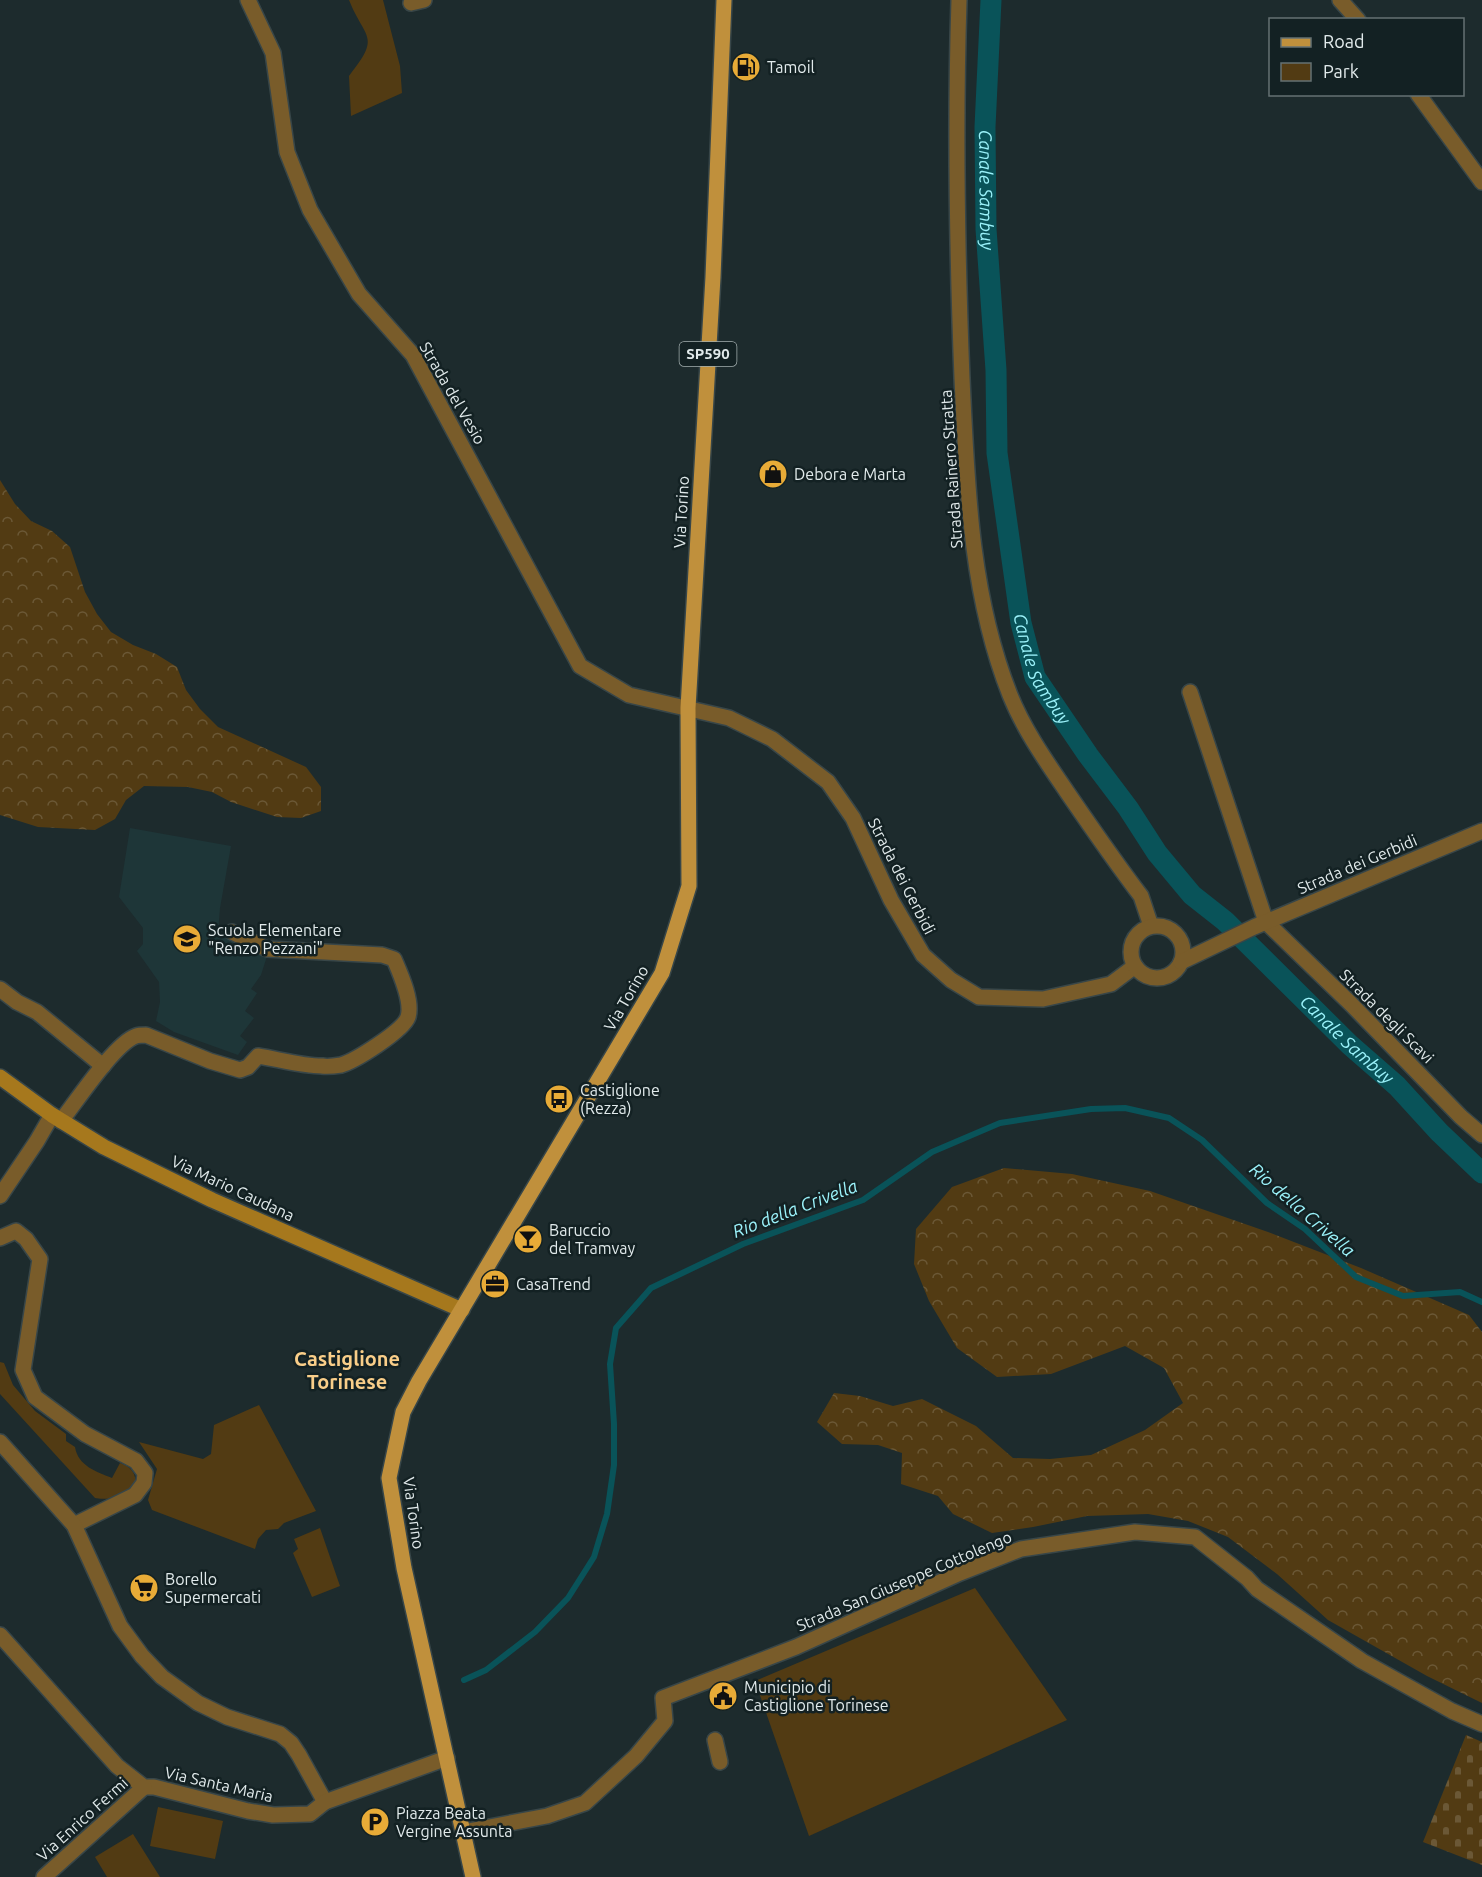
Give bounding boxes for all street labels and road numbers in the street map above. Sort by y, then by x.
street label: Strada del Vesio [416,339,490,447]
road number: SP590 [680,342,736,366]
street label: Strada Rainero Stratta [936,389,966,549]
street label: Via Torino [670,475,692,549]
street label: Strada dei Gerbidi [865,815,939,937]
street label: Strada dei Gerbidi [1295,831,1419,897]
street label: Via Torino [600,962,652,1034]
street label: Strada degli Scavi [1336,965,1438,1067]
street label: Via Mario Caudana [169,1152,297,1224]
street label: Via Torino [400,1476,428,1550]
street label: Strada San Giuseppe Cottolengo [794,1527,1014,1635]
street label: Via Santa Maria [163,1763,275,1805]
street label: Via Enrico Fermi [33,1774,131,1864]

